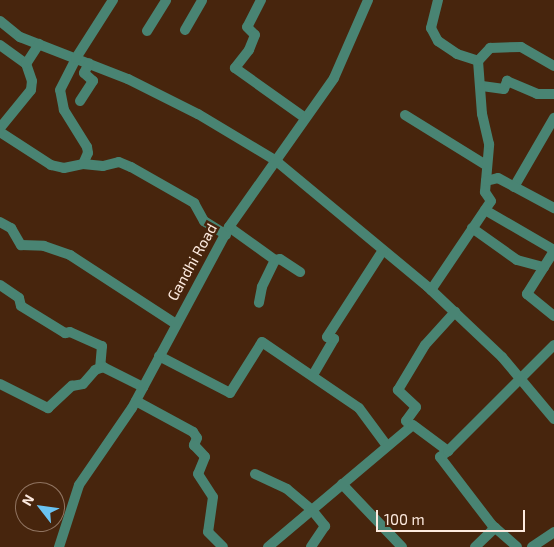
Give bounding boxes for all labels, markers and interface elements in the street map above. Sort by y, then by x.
street label: Gandhi Road [163,220,221,304]
north arrow [15,482,65,532]
text: N [18,491,37,508]
scale bar [379,500,528,532]
text: 100 m [384,510,425,528]

